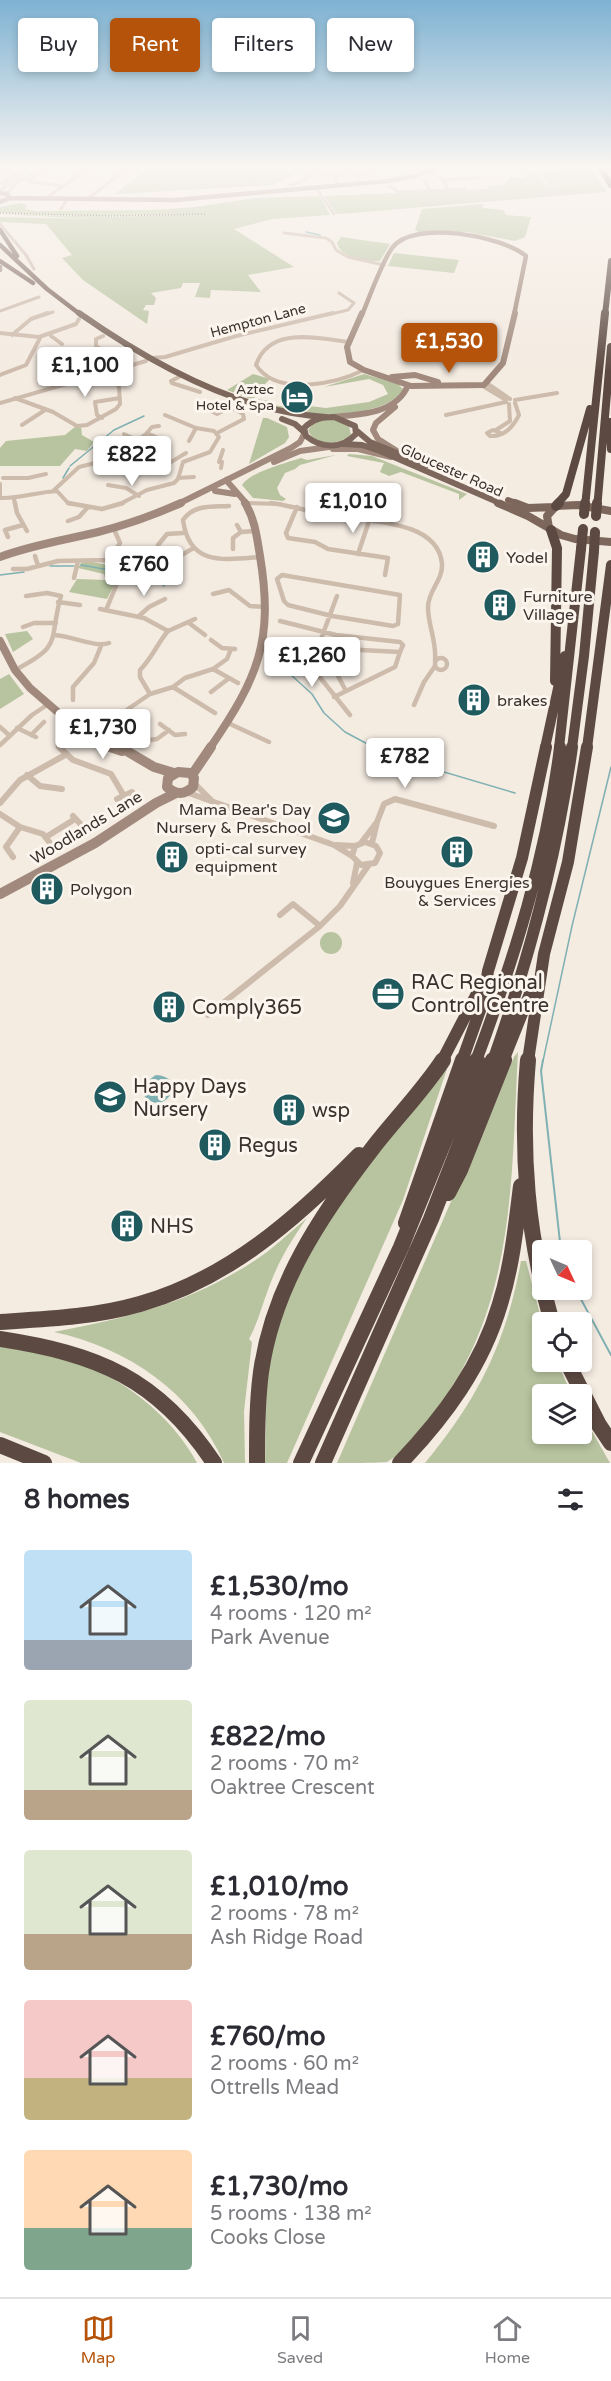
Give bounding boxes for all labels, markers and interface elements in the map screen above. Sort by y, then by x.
chip: Buy [18,18,98,72]
chip: Rent [110,18,200,72]
chip: Filters [212,18,315,72]
chip: New [327,18,414,72]
street label: Hempton Lane [208,300,308,341]
pin: £1,530 [400,323,498,374]
text: £1,530 [415,330,483,354]
pin: £1,100 [36,347,134,398]
text: £1,100 [51,354,119,378]
hotel icon: Aztec Hotel & Spa [279,379,315,415]
place label: Aztec Hotel & Spa [196,381,274,414]
pin: £822 [96,436,168,487]
street label: Gloucester Road [398,440,506,501]
text: £822 [107,443,157,467]
pin: £1,010 [304,483,402,534]
text: £1,010 [319,490,387,514]
building icon: Yodel [465,539,501,575]
pin: £760 [108,546,180,597]
place label: Yodel [506,548,548,568]
text: £760 [119,553,169,577]
building icon: Furniture Village [482,587,518,623]
place label: Furniture Village [523,587,593,625]
pin: £1,260 [263,637,361,688]
text: £1,260 [278,644,346,668]
building icon: brakes [456,682,492,718]
place label: brakes [497,691,548,711]
pin: £1,730 [54,709,152,760]
text: £1,730 [69,716,137,740]
pin: £782 [369,738,441,789]
text: £782 [380,745,430,769]
street label: Woodlands Lane [27,787,146,869]
place label: Mama Bear's Day Nursery & Preschool [156,800,311,838]
school or university icon: Mama Bear's Day Nursery & Preschool [316,800,352,836]
building icon: Bouygues Energies & Services [439,834,475,870]
building icon: opti-cal survey equipment [154,839,190,875]
place label: opti-cal survey equipment [195,839,307,877]
building icon: Polygon [29,871,65,907]
place label: Bouygues Energies & Services [384,873,530,911]
place label: Polygon [70,880,132,900]
place label: RAC Regional Control Centre [411,971,549,1018]
office icon: RAC Regional Control Centre [370,976,406,1012]
building icon: Comply365 [151,989,187,1025]
place label: Comply365 [192,996,302,1020]
place label: Happy Days Nursery [133,1075,247,1122]
school or university icon: Happy Days Nursery [92,1079,128,1115]
building icon: wsp [271,1092,307,1128]
place label: wsp [312,1099,350,1123]
building icon: Regus [197,1127,233,1163]
place label: Regus [238,1134,298,1158]
building icon: NHS [109,1208,145,1244]
place label: NHS [150,1215,193,1239]
north arrow [532,1240,592,1300]
map controls [532,1240,592,1444]
button: locate [532,1312,592,1372]
button: layers [532,1384,592,1444]
icon: filters [554,1483,587,1516]
text: 8 homes [24,1484,130,1515]
text: £1,530/mo [210,1571,349,1602]
icon: home [72,1574,144,1646]
text: 4 rooms · 120 m² [210,1602,372,1626]
text: Park Avenue [210,1626,330,1650]
text: £822/mo [210,1721,326,1752]
icon: home [72,1724,144,1796]
text: 2 rooms · 70 m² [210,1752,359,1776]
text: Oaktree Crescent [210,1776,375,1800]
text: £1,010/mo [210,1871,349,1902]
icon: home [72,1874,144,1946]
text: 2 rooms · 78 m² [210,1902,359,1926]
text: Ash Ridge Road [210,1926,363,1950]
text: £760/mo [210,2021,326,2052]
icon: home [72,2024,144,2096]
text: 2 rooms · 60 m² [210,2052,359,2076]
text: Ottrells Mead [210,2076,339,2100]
text: £1,730/mo [210,2171,348,2202]
icon: home [72,2174,144,2246]
text: 5 rooms · 138 m² [210,2202,372,2226]
text: Cooks Close [210,2226,325,2250]
tab: Map [81,2312,115,2368]
tab: Saved [277,2312,323,2368]
tab: Home [485,2312,530,2368]

